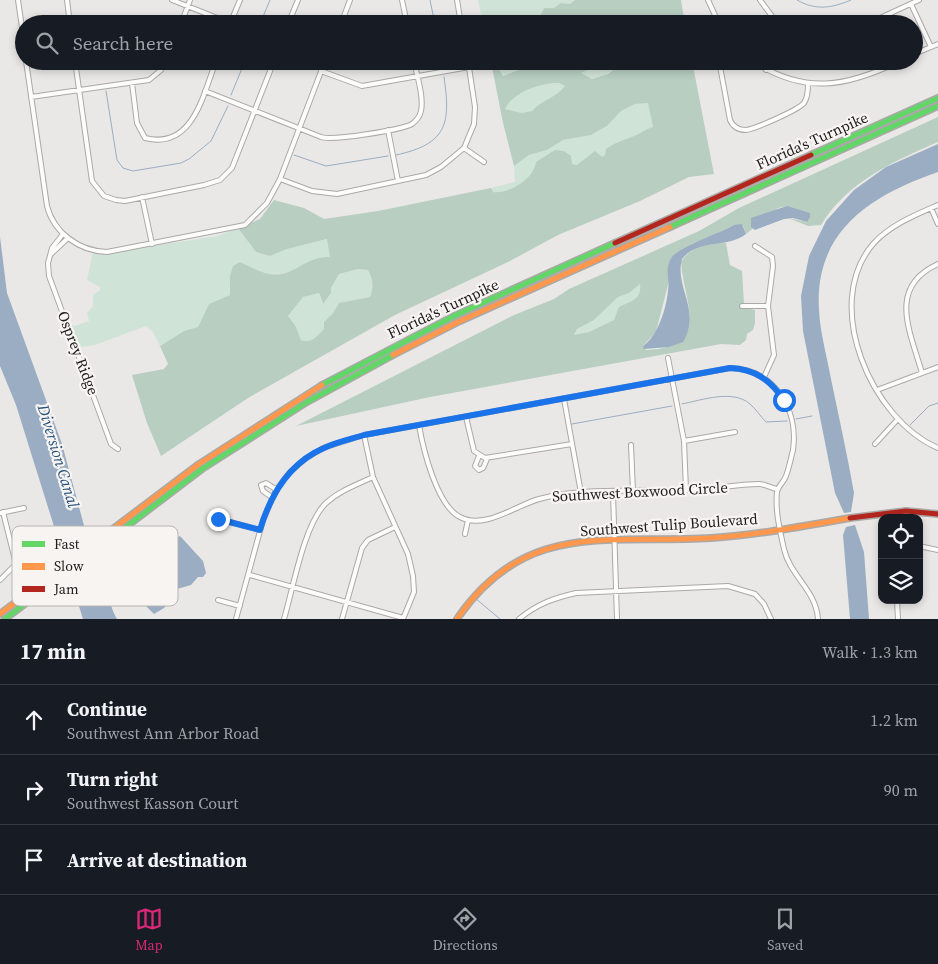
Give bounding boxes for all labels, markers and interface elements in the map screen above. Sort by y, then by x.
search box [15,15,923,70]
icon: search [33,29,61,57]
text: Search here [73,30,173,56]
street label: Florida's Turnpike [752,106,872,175]
street label: Florida's Turnpike [384,273,502,344]
street label: Osprey Ridge [53,308,104,398]
route start [773,389,796,412]
water label: Diversion Canal [33,401,85,511]
street label: Southwest Boxwood Circle [552,476,729,507]
route end [207,508,230,531]
street label: Southwest Tulip Boulevard [580,508,759,541]
map controls [878,514,923,604]
button: locate [878,514,923,559]
legend [12,526,178,606]
text: Fast [54,534,80,554]
text: Slow [54,556,84,576]
button: layers [878,559,923,604]
text: Jam [53,579,79,599]
text: 17 min [20,637,86,666]
text: Walk · 1.3 km [822,641,918,663]
text: Continue [67,696,147,722]
icon: ahead [20,706,48,734]
text: 1.2 km [870,709,918,731]
text: Southwest Ann Arbor Road [67,722,259,744]
text: Turn right [67,766,158,792]
icon: right [20,776,48,804]
text: 90 m [884,779,918,801]
text: Southwest Kasson Court [67,792,239,814]
icon: arrive [20,846,48,874]
text: Arrive at destination [67,847,247,873]
tab: Map [135,905,163,955]
tab: Directions [433,905,497,955]
tab: Saved [767,905,803,955]

